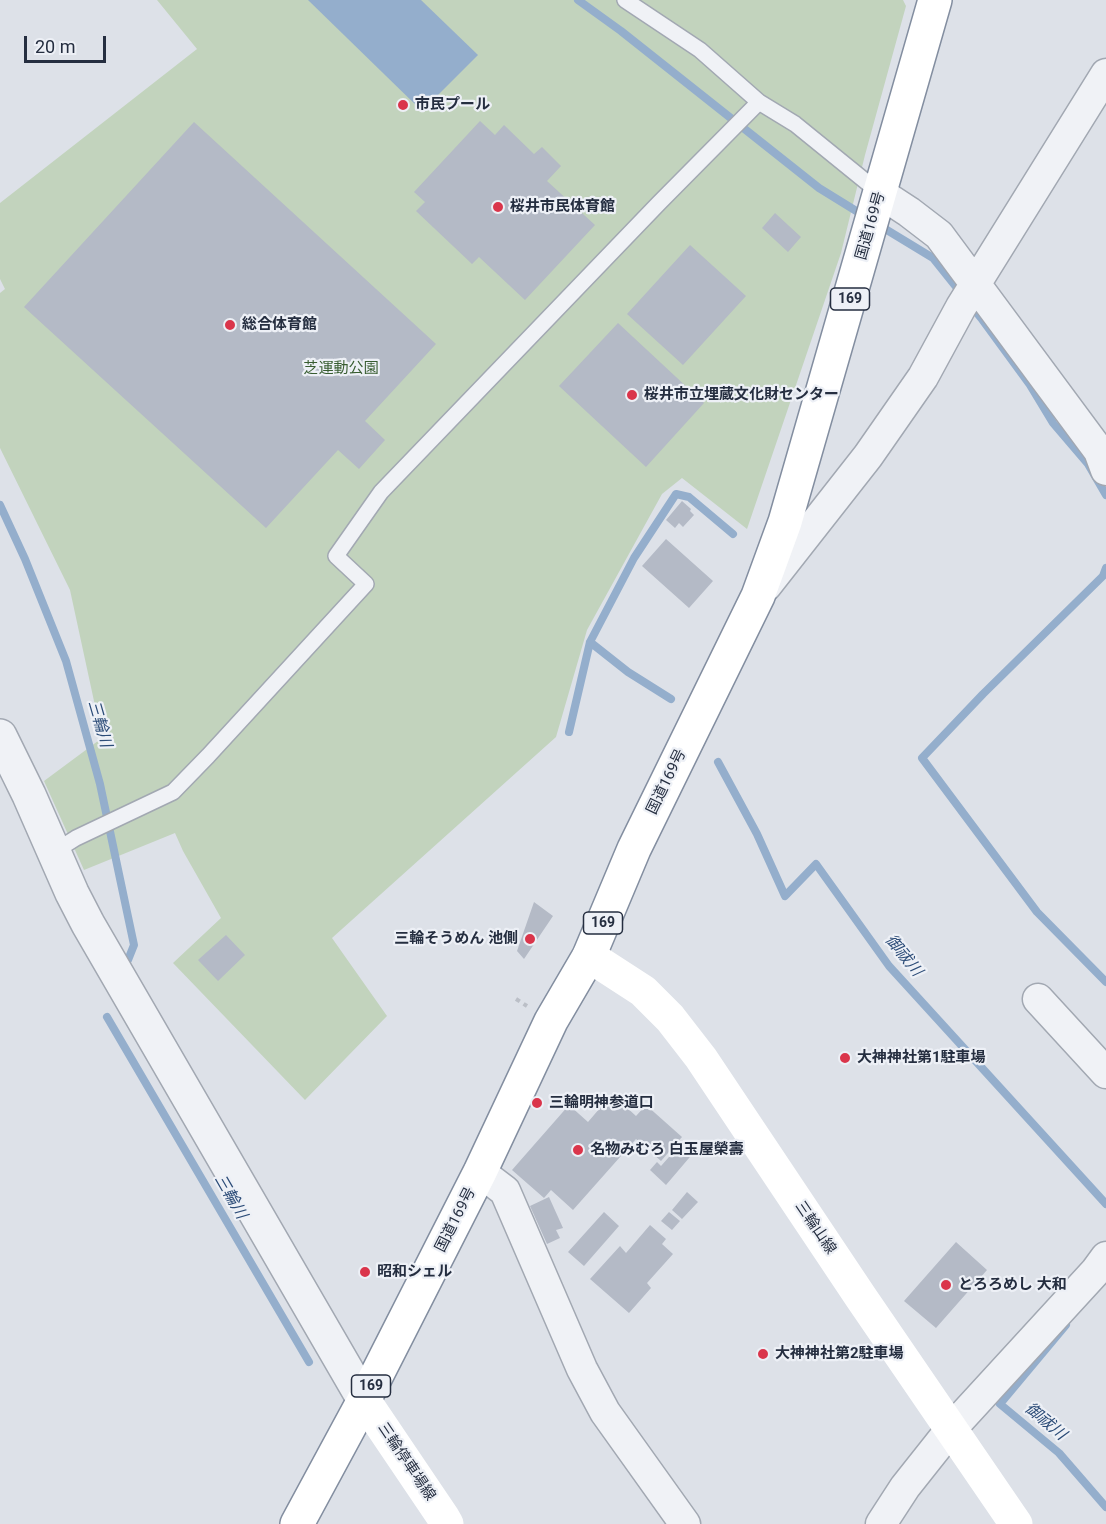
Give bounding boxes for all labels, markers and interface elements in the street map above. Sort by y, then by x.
scale bar [27,24,110,62]
text: 20 m [35,36,75,57]
place label: 市民プール [415,96,490,114]
marker: 市民プール [396,98,410,112]
street label: 国道169号 [853,190,889,262]
place label: 桜井市民体育館 [510,198,615,216]
marker: 桜井市民体育館 [491,200,505,214]
road number: 169 [830,288,870,310]
place label: 総合体育館 [242,316,317,334]
marker: 総合体育館 [223,318,237,332]
park label: 芝運動公園 [304,360,378,378]
place label: 桜井市立埋蔵文化財センター [644,386,839,404]
marker: 桜井市立埋蔵文化財センター [625,388,639,402]
water label: 三輪川 [83,698,115,750]
street label: 国道169号 [644,746,690,818]
road number: 169 [584,912,622,934]
place label: 三輪そうめん 池側 [394,930,518,948]
water label: 御祓川 [880,931,926,981]
marker: 三輪そうめん 池側 [523,932,537,946]
place label: 大神神社第1駐車場 [857,1049,986,1067]
marker: 大神神社第1駐車場 [838,1051,852,1065]
place label: 三輪明神参道口 [549,1094,654,1112]
marker: 三輪明神参道口 [530,1096,544,1110]
place label: 名物みむろ 白玉屋榮壽 [590,1141,744,1159]
marker: 名物みむろ 白玉屋榮壽 [571,1143,585,1157]
water label: 三輪川 [210,1171,250,1223]
street label: 国道169号 [432,1185,480,1255]
street label: 三輪山線 [791,1198,839,1258]
place label: 昭和シェル [377,1263,452,1281]
marker: 昭和シェル [358,1265,372,1279]
place label: とろろめし 大和 [958,1276,1067,1294]
marker: とろろめし 大和 [939,1278,953,1292]
place label: 大神神社第2駐車場 [775,1345,904,1363]
marker: 大神神社第2駐車場 [756,1347,770,1361]
road number: 169 [352,1375,391,1397]
water label: 御祓川 [1020,1399,1070,1445]
street label: 三輪停車場線 [373,1420,439,1504]

